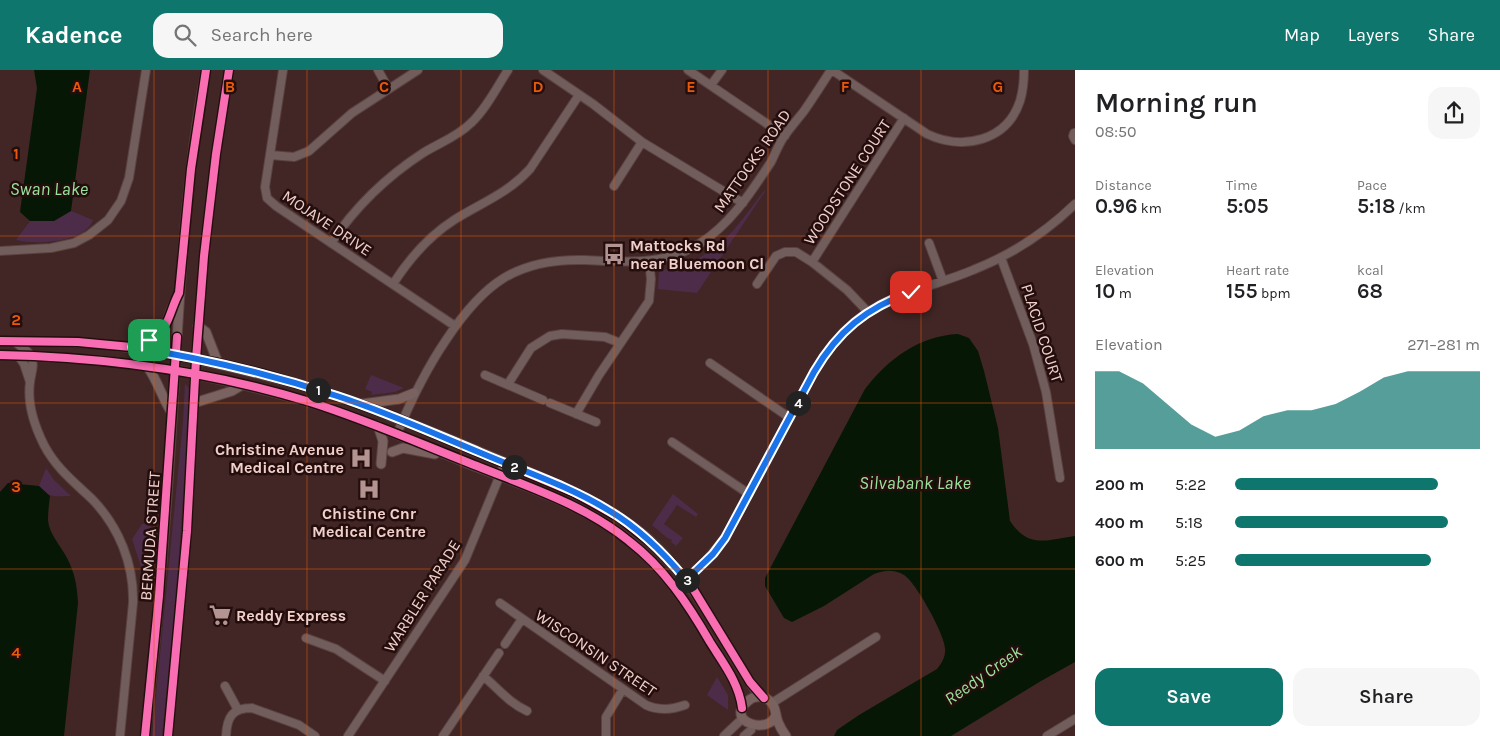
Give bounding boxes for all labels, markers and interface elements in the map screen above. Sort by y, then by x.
search box [153,13,503,58]
text: Kadence [25,21,123,49]
icon: search [171,21,199,49]
text: Search here [211,24,313,46]
text: Map [1284,24,1320,46]
text: Layers [1348,24,1400,46]
text: Share [1428,24,1475,46]
text: A [72,77,82,96]
text: B [225,77,235,96]
text: C [379,77,389,96]
text: D [533,77,544,96]
text: E [686,77,696,96]
text: F [841,77,850,96]
text: G [993,77,1003,96]
text: Morning run [1095,86,1258,119]
button: share [1428,87,1480,139]
street label: MATTOCKS ROAD [709,106,795,216]
street label: WOODSTONE COURT [799,116,895,248]
text: 08:50 [1095,122,1137,141]
text: 1 [13,144,19,163]
text: Distance [1095,177,1152,194]
text: Time [1226,177,1257,194]
text: Pace [1357,177,1387,194]
water label: Swan Lake [10,178,88,200]
street label: MOJAVE DRIVE [279,186,375,260]
text: 0.96 [1095,194,1138,218]
text: 5:05 [1226,194,1269,218]
text: 5:18 [1357,194,1395,218]
text: km [1138,200,1162,217]
text: /km [1395,200,1426,217]
place label: Mattocks Rd near Bluemoon Cl [630,236,764,273]
bus stop icon: Mattocks Rd near Bluemoon Cl [601,241,627,267]
text: Elevation [1095,262,1154,279]
text: Heart rate [1226,262,1289,279]
text: kcal [1357,262,1384,279]
pin [890,271,932,313]
icon: check [897,278,925,306]
text: 10 [1095,279,1115,303]
text: 155 [1226,279,1258,303]
text: 68 [1357,279,1383,303]
street label: PLACID COURT [1017,281,1067,385]
text: m [1115,285,1132,302]
text: bpm [1258,285,1290,302]
text: 2 [11,310,21,329]
pin [128,319,170,361]
icon: arrive [135,326,163,354]
text: Elevation [1095,335,1163,354]
text: 271–281 m [1407,335,1480,354]
pin: 1 [306,378,330,402]
text: 1 [316,382,321,399]
pin: 4 [786,390,810,416]
text: 4 [794,395,803,412]
place label: Christine Avenue Medical Centre [215,440,344,477]
hospital icon: Christine Avenue Medical Centre [348,445,374,471]
pin: 2 [502,454,526,480]
text: 2 [510,459,519,476]
street label: BERMUDA STREET [136,471,164,601]
water label: Silvabank Lake [859,472,971,494]
text: 200 m [1095,475,1144,494]
text: 5:22 [1175,475,1206,494]
hospital icon: Chistine Cnr Medical Centre [356,476,382,502]
text: 3 [11,477,21,496]
place label: Chistine Cnr Medical Centre [312,504,426,541]
text: 400 m [1095,513,1144,532]
text: 5:18 [1175,513,1203,532]
street label: WARBLER PARADE [380,536,464,656]
text: 600 m [1095,551,1144,570]
text: 5:25 [1175,551,1206,570]
pin: 3 [674,568,700,592]
text: 3 [683,572,692,589]
supermarket icon: Reddy Express [207,602,233,628]
street label: WISCONSIN STREET [532,605,660,701]
place label: Reddy Express [236,606,346,625]
water label: Reedy Creek [940,640,1027,710]
text: 4 [11,643,21,662]
button: Save [1095,668,1283,726]
button: Share [1293,668,1480,726]

